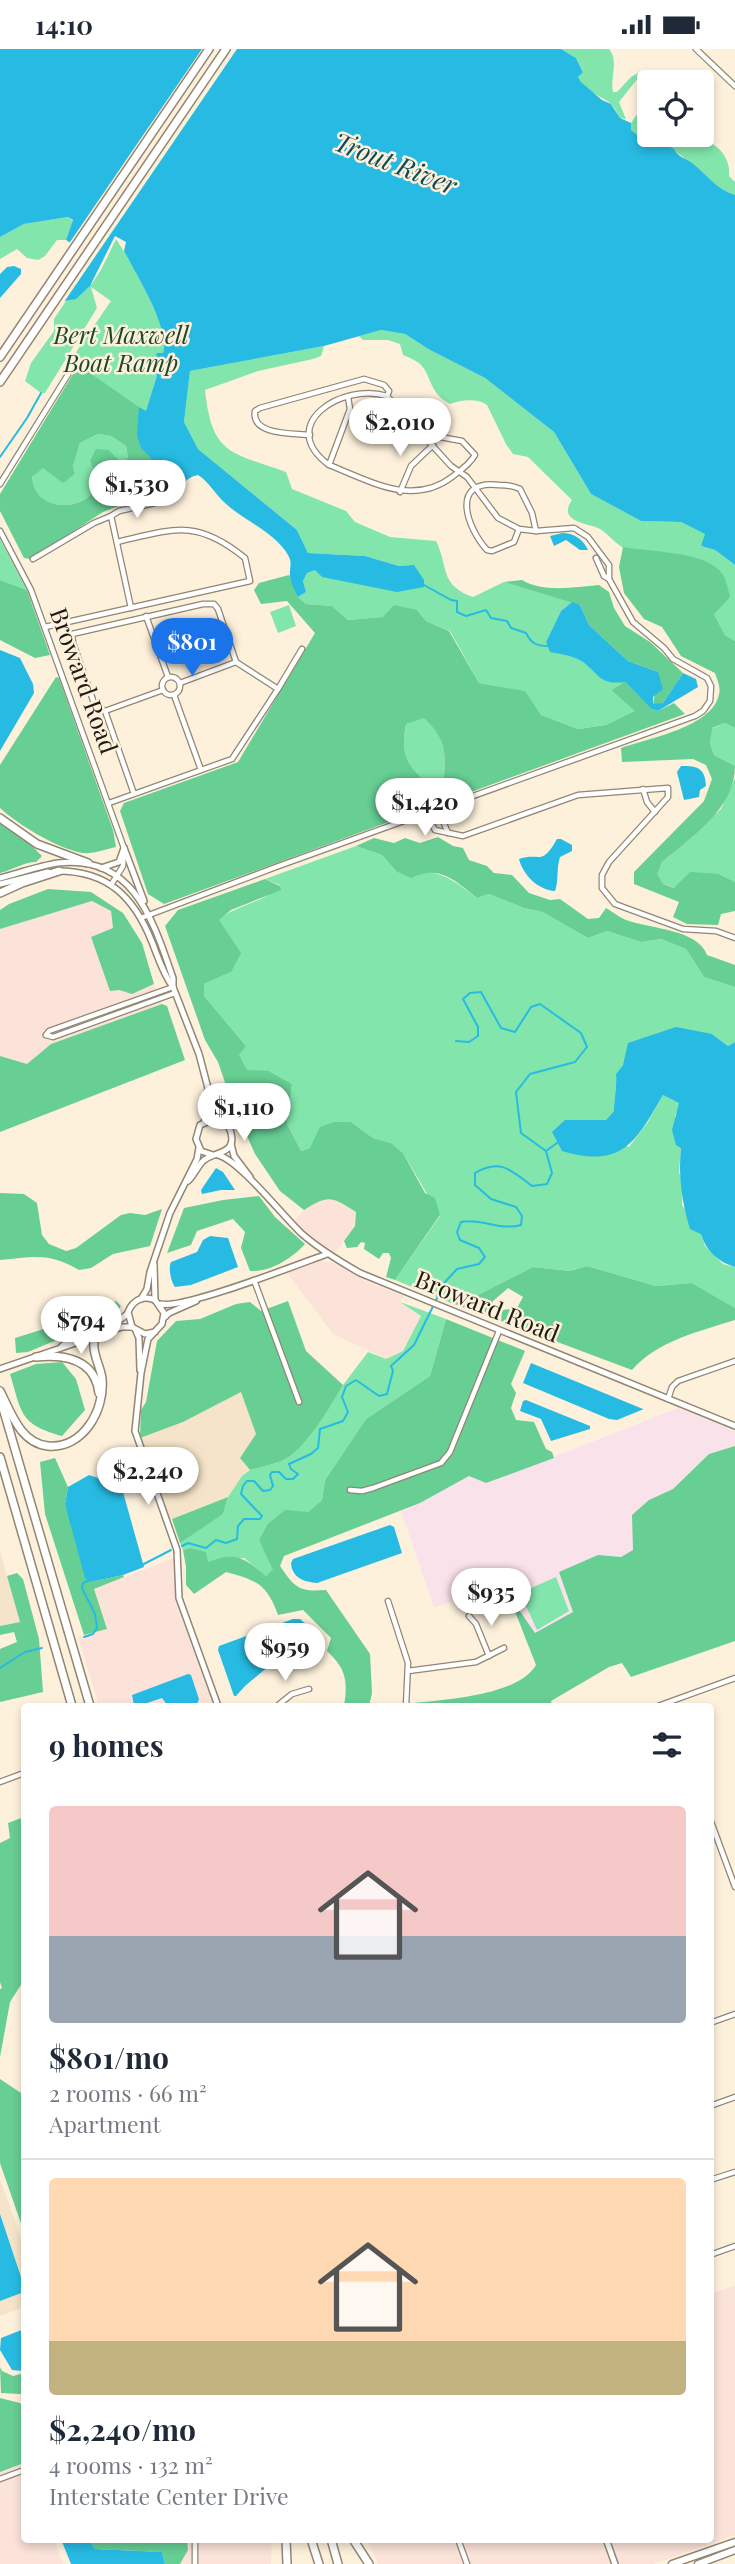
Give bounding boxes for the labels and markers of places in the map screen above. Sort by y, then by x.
pin: $2,010 [343,399,457,458]
pin: $1,530 [80,461,194,520]
pin: $801 [151,619,233,678]
pin: $1,420 [368,779,482,838]
pin: $1,110 [187,1083,301,1143]
pin: $794 [40,1297,122,1356]
pin: $2,240 [91,1447,205,1507]
pin: $935 [450,1569,532,1628]
pin: $959 [244,1623,326,1683]

